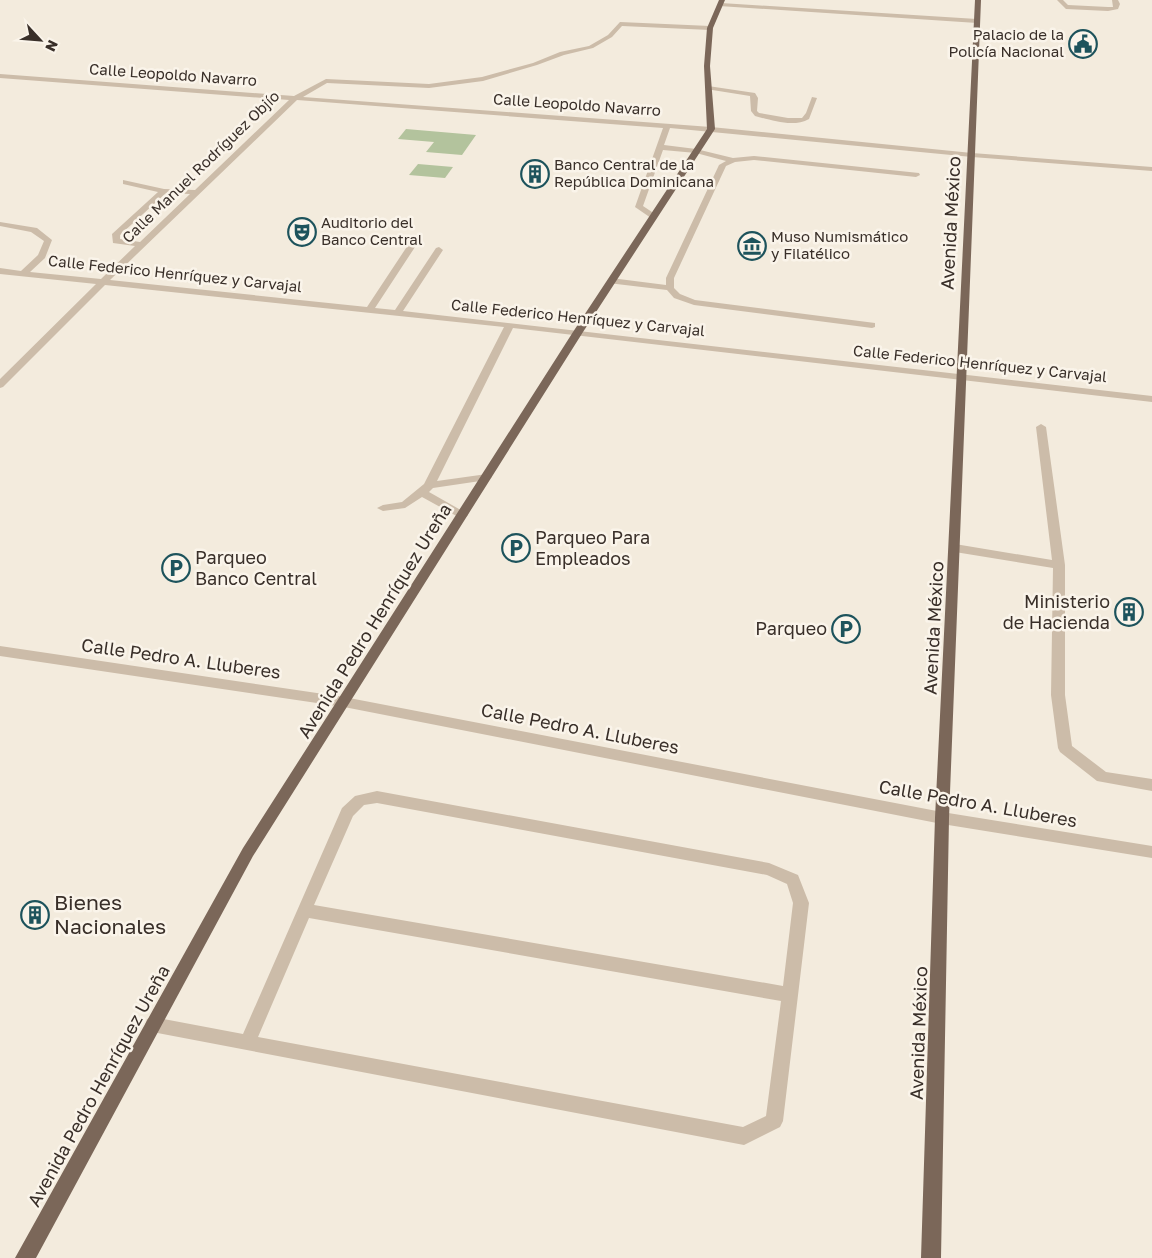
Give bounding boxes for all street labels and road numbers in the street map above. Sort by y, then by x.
street label: Calle Leopoldo Navarro [89,59,258,89]
street label: Calle Manuel Rodríguez Objío [118,86,283,246]
street label: Calle Leopoldo Navarro [493,89,662,119]
street label: Avenida México [936,156,964,290]
street label: Calle Federico Henríquez y Carvajal [47,251,303,295]
street label: Calle Federico Henríquez y Carvajal [450,295,706,339]
street label: Calle Federico Henríquez y Carvajal [852,341,1108,385]
street label: Avenida Pedro Henríquez Ureña [293,499,456,742]
street label: Avenida México [919,561,947,695]
street label: Calle Pedro A. Lluberes [80,633,282,683]
street label: Calle Pedro A. Lluberes [479,698,681,758]
street label: Calle Pedro A. Lluberes [877,775,1079,831]
street label: Avenida Pedro Henríquez Ureña [22,961,174,1210]
street label: Avenida México [905,966,931,1100]

